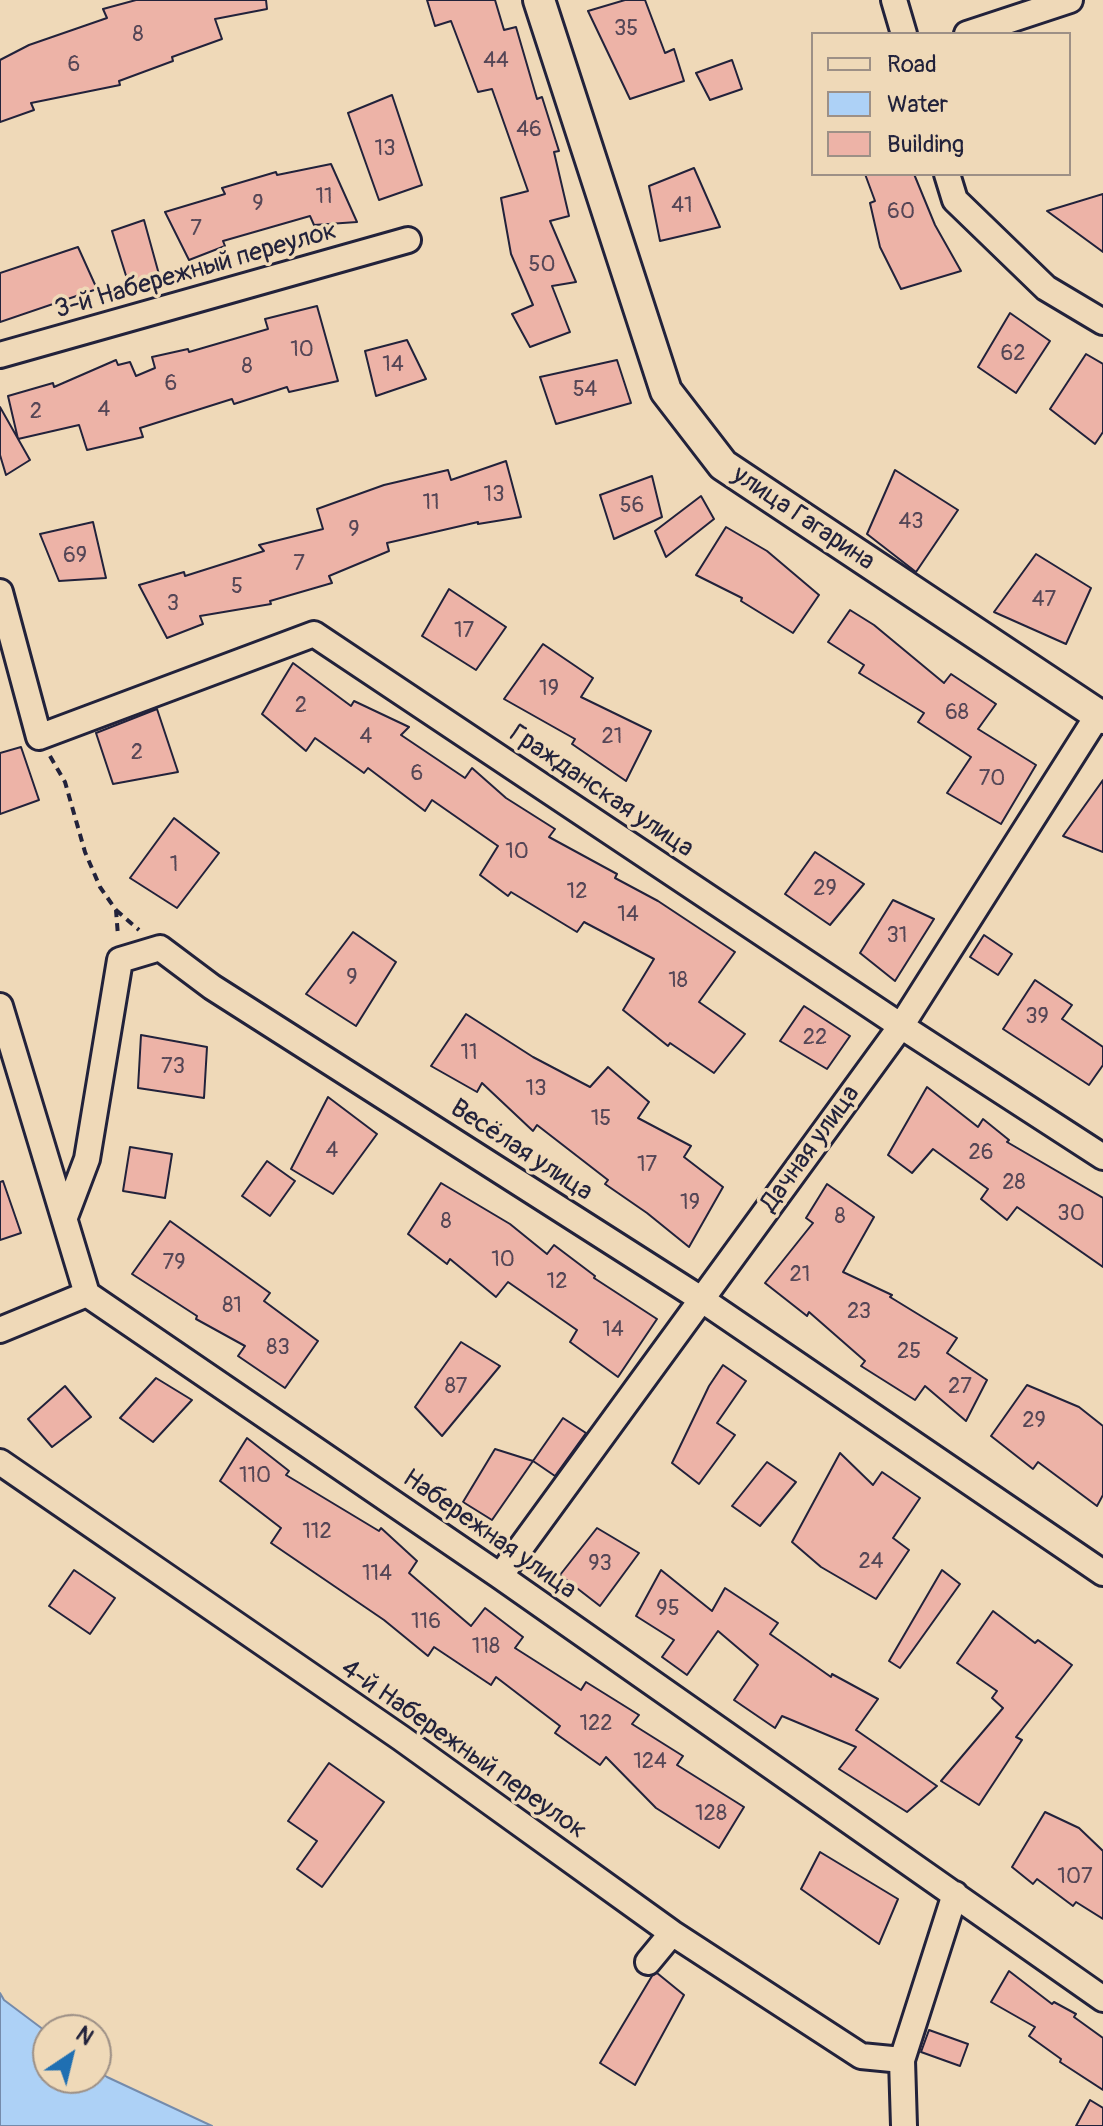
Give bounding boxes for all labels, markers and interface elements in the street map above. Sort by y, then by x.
house number: 35 [614,16,638,42]
house number: 8 [132,22,144,48]
legend [811,32,1071,176]
house number: 44 [483,48,509,74]
text: Road [887,50,937,79]
house number: 6 [68,52,80,78]
text: Water [887,90,948,119]
house number: 46 [516,117,542,143]
text: Building [887,130,964,159]
house number: 13 [375,136,395,162]
house number: 11 [315,184,333,210]
house number: 9 [252,191,264,217]
house number: 41 [671,193,693,219]
house number: 60 [887,199,915,225]
street label: 3-й Набережный переулок [51,216,341,326]
house number: 7 [190,216,202,242]
house number: 50 [529,252,555,278]
house number: 10 [290,337,314,363]
house number: 62 [1000,341,1026,367]
house number: 14 [382,352,404,378]
house number: 8 [241,354,253,380]
house number: 6 [165,371,177,397]
house number: 54 [573,377,597,403]
house number: 4 [98,397,110,423]
house number: 2 [30,399,42,425]
street label: улица Гагарина [726,460,880,578]
house number: 13 [484,482,504,508]
house number: 11 [422,490,440,516]
house number: 56 [620,493,644,519]
house number: 43 [898,509,924,535]
house number: 9 [348,517,360,543]
house number: 69 [63,543,87,569]
house number: 7 [293,551,305,577]
house number: 5 [231,574,243,600]
house number: 47 [1032,587,1056,613]
house number: 3 [167,591,179,617]
house number: 17 [454,618,474,644]
house number: 19 [539,676,559,702]
house number: 2 [295,693,307,719]
house number: 68 [945,700,969,726]
street label: Гражданская улица [503,719,699,865]
house number: 4 [360,724,372,750]
house number: 21 [602,724,622,750]
house number: 2 [131,740,143,766]
house number: 6 [411,761,423,787]
house number: 70 [979,766,1005,792]
house number: 10 [505,839,529,865]
house number: 1 [170,852,178,878]
house number: 29 [813,876,837,902]
house number: 12 [567,879,587,905]
house number: 14 [617,902,639,928]
house number: 31 [887,923,907,949]
house number: 9 [346,965,358,991]
house number: 18 [668,968,688,994]
house number: 39 [1025,1004,1049,1030]
house number: 22 [803,1025,827,1051]
house number: 11 [460,1040,478,1066]
house number: 73 [161,1054,185,1080]
house number: 13 [526,1076,546,1102]
street label: Дачная улица [755,1080,867,1218]
street label: Весёлая улица [444,1093,598,1209]
house number: 15 [591,1106,611,1132]
house number: 4 [326,1138,338,1164]
house number: 26 [968,1140,994,1166]
house number: 17 [637,1152,657,1178]
house number: 28 [1002,1170,1026,1196]
house number: 19 [680,1190,700,1216]
house number: 30 [1057,1201,1085,1227]
house number: 8 [834,1204,846,1230]
house number: 8 [440,1209,452,1235]
house number: 10 [491,1247,515,1273]
house number: 79 [163,1250,185,1276]
house number: 21 [790,1262,810,1288]
house number: 12 [547,1269,567,1295]
house number: 81 [222,1293,242,1319]
house number: 23 [847,1299,871,1325]
house number: 14 [602,1317,624,1343]
house number: 83 [266,1335,290,1361]
house number: 25 [897,1339,921,1365]
house number: 87 [445,1374,467,1400]
house number: 27 [948,1374,972,1400]
house number: 29 [1022,1408,1046,1434]
house number: 110 [239,1463,271,1489]
street label: Набережная улица [396,1463,582,1607]
house number: 112 [302,1519,332,1545]
house number: 24 [858,1549,884,1575]
house number: 93 [588,1551,612,1577]
house number: 114 [362,1561,392,1587]
house number: 95 [656,1596,680,1622]
house number: 116 [411,1609,441,1635]
house number: 118 [472,1634,500,1660]
street label: 4-й Набережный переулок [334,1653,592,1847]
house number: 122 [579,1711,613,1737]
house number: 124 [633,1749,667,1775]
house number: 128 [695,1801,727,1827]
house number: 107 [1057,1864,1093,1890]
north arrow [32,2014,112,2094]
text: N [70,2020,99,2052]

